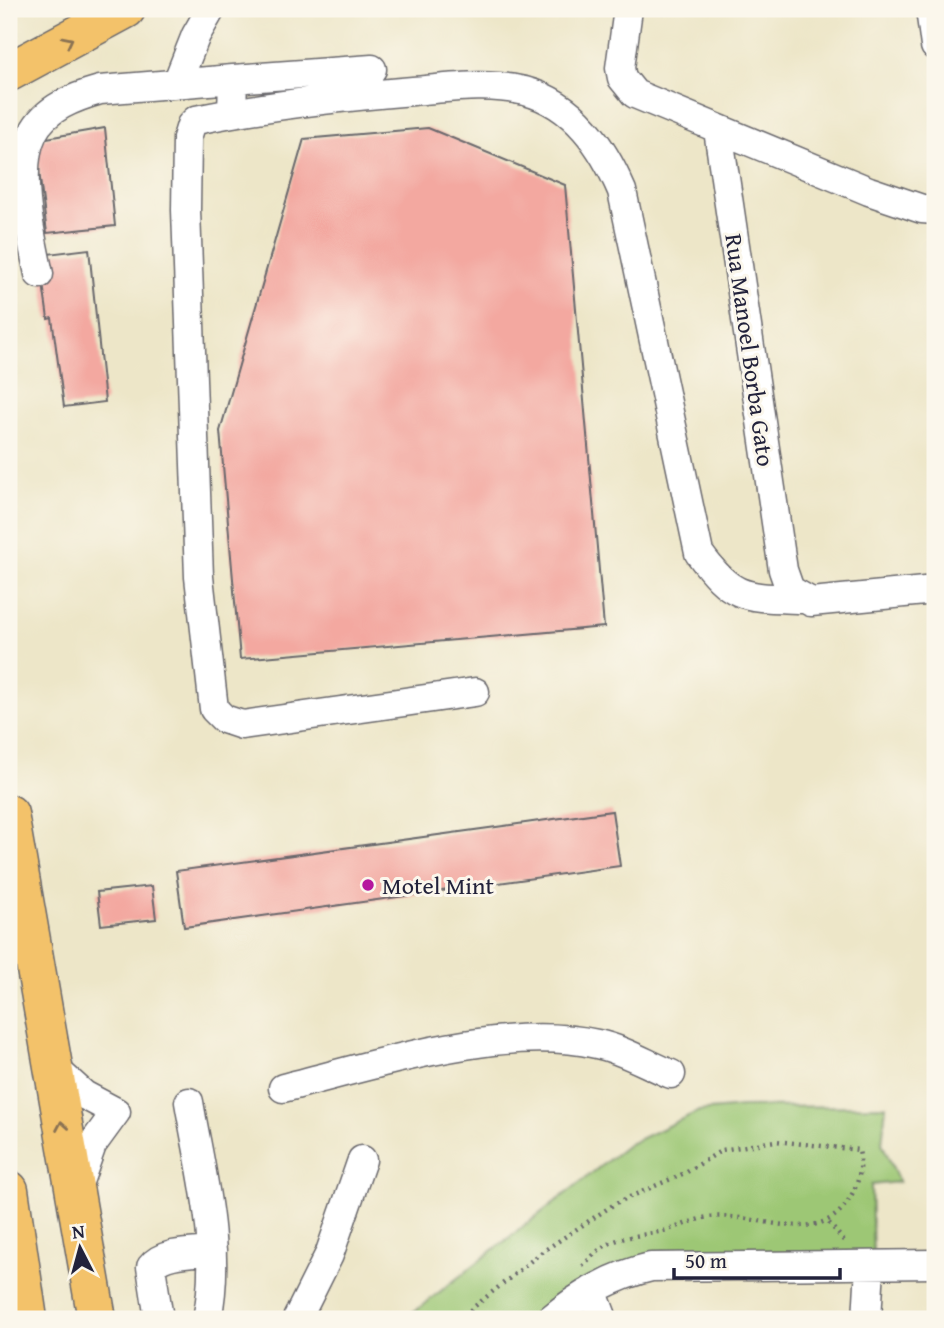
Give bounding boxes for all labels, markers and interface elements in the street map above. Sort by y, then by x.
one-way arrow [61,35,73,49]
street label: Rua Manoel Borba Gato [716,231,784,469]
place label: Motel Mint [382,868,495,903]
marker: Motel Mint [360,877,376,893]
one-way arrow [55,1120,70,1132]
north arrow [46,1212,116,1282]
text: N [70,1216,86,1246]
scale bar [674,1237,841,1281]
text: 50 m [685,1245,727,1276]

